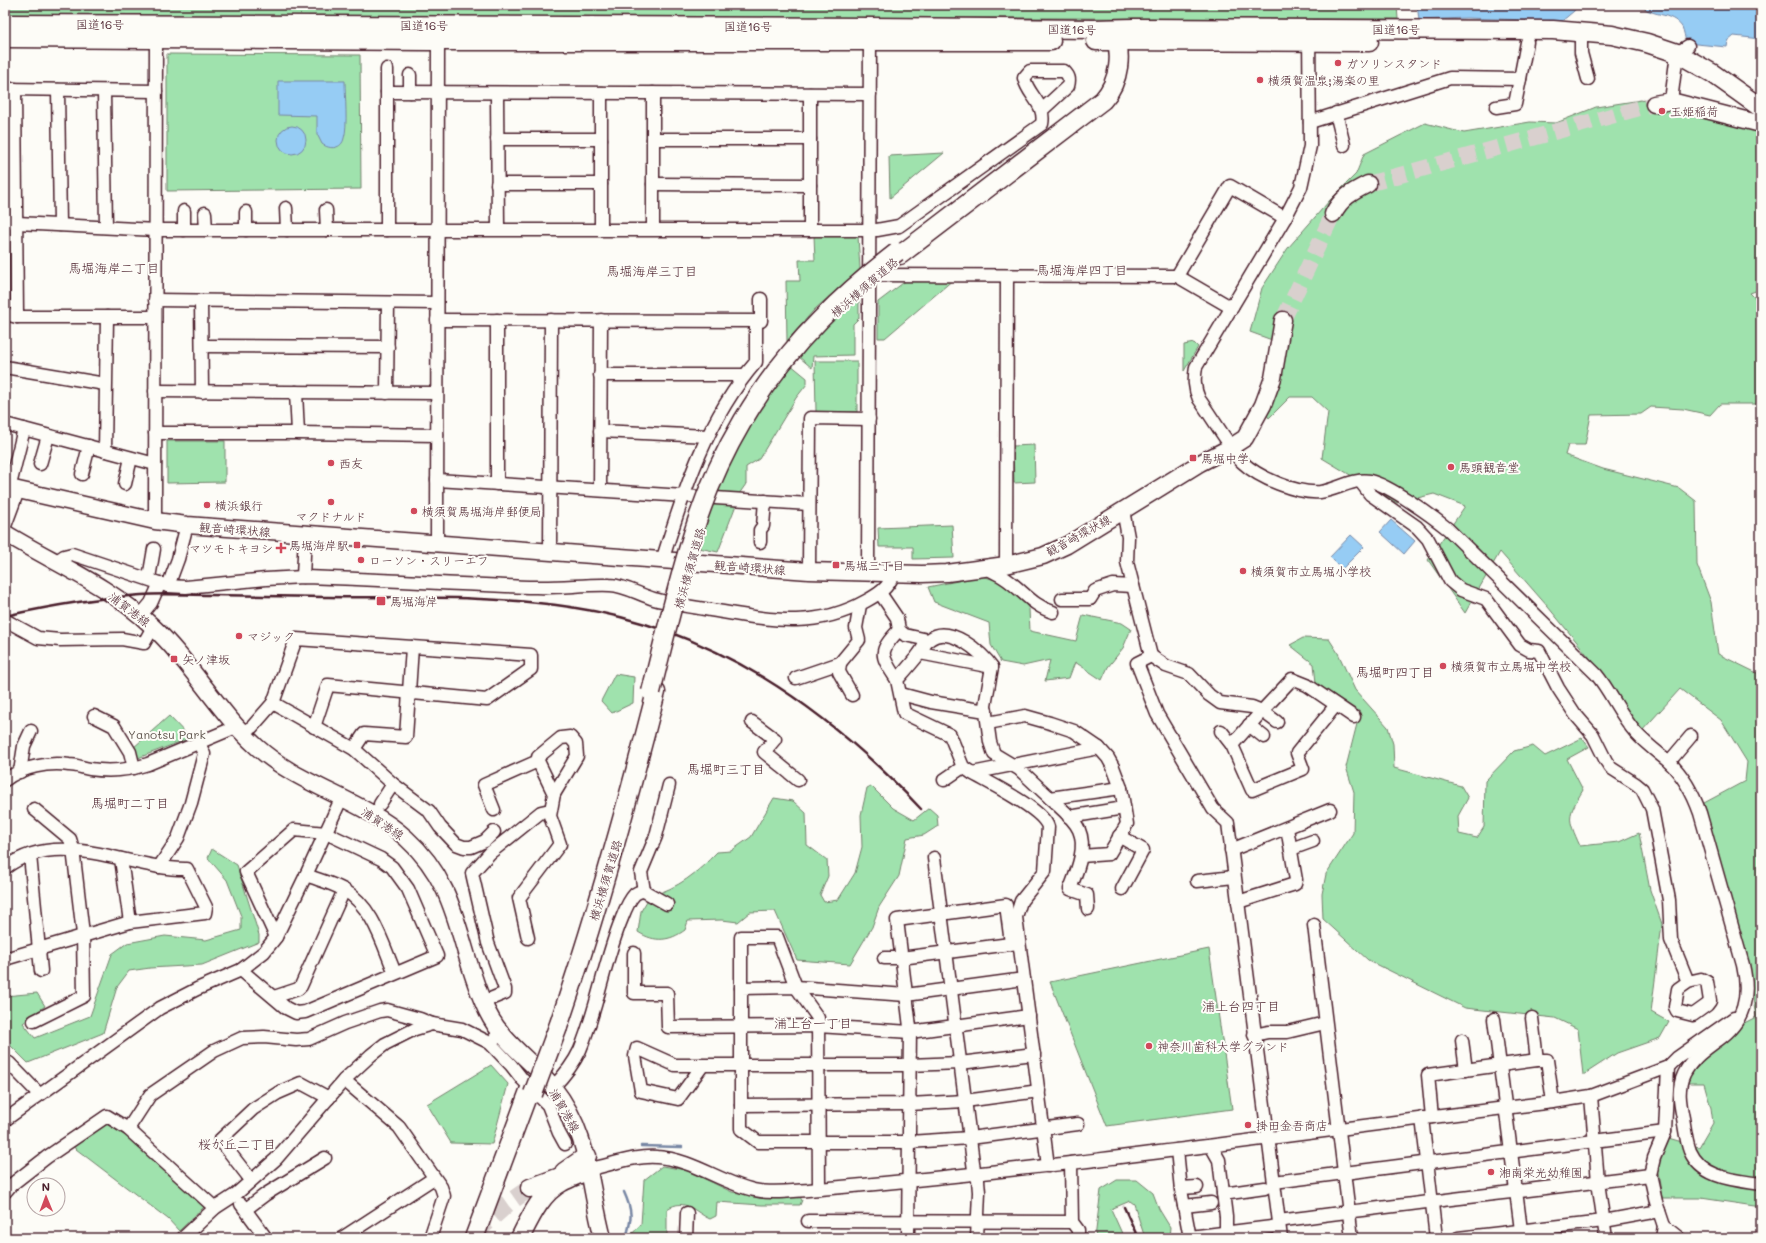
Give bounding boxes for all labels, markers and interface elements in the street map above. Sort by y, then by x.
street label: 国道16号 [76,16,124,32]
street label: 国道16号 [400,17,448,33]
street label: 国道16号 [724,18,772,34]
street label: 国道16号 [1048,21,1096,37]
street label: 国道16号 [1372,21,1420,37]
place label: ガソリンスタンド [1346,55,1442,71]
marker: ガソリンスタンド [1333,58,1343,68]
place label: 横須賀温泉;湯楽の里 [1268,72,1380,88]
marker: 横須賀温泉;湯楽の里 [1255,75,1265,85]
place label: 玉姫稲荷 [1670,103,1718,119]
marker: 玉姫稲荷 [1657,106,1667,116]
street label: 横浜横須賀道路 [827,253,901,321]
district label: 馬堀海岸二丁目 [68,259,160,276]
district label: 馬堀海岸四丁目 [1036,261,1128,278]
district label: 馬堀海岸三丁目 [606,262,698,279]
place label: 馬堀中学 [1201,450,1249,466]
marker: 馬堀中学 [1188,453,1198,463]
place label: 西友 [339,455,363,471]
marker: 西友 [326,458,336,468]
place label: 馬頭観音堂 [1459,459,1519,475]
marker: 馬頭観音堂 [1446,462,1456,472]
place label: 横浜銀行 [215,497,263,513]
marker: マクドナルド [326,497,336,507]
marker: 横浜銀行 [202,500,212,510]
place label: 横須賀馬堀海岸郵便局 [422,503,542,519]
marker: 横須賀馬堀海岸郵便局 [409,506,419,516]
place label: マクドナルド [295,508,367,524]
street label: 観音崎環状線 [1043,511,1113,559]
street label: 観音崎環状線 [199,519,271,539]
street label: 横浜横須賀道路 [670,525,708,611]
place label: 馬堀海岸駅 [289,537,349,553]
place label: マツモトキヨシ [189,540,273,556]
marker: 馬堀海岸駅 [352,540,362,550]
marker: マツモトキヨシ [276,543,286,553]
place label: ローソン・スリーエフ [369,552,489,568]
marker: ローソン・スリーエフ [356,555,366,565]
street label: 観音崎環状線 [714,557,786,577]
place label: 馬堀三丁目 [844,557,904,573]
marker: 馬堀三丁目 [831,560,841,570]
place label: 横須賀市立馬堀小学校 [1251,563,1371,579]
marker: 横須賀市立馬堀小学校 [1238,566,1248,576]
street label: 浦賀港線 [106,588,154,630]
place label: 馬堀海岸 [390,593,438,609]
marker: 馬堀海岸 [375,595,387,607]
place label: マジック [247,628,295,644]
marker: マジック [234,631,244,641]
place label: 矢ノ津坂 [182,651,230,667]
marker: 矢ノ津坂 [169,654,179,664]
place label: 横須賀市立馬堀中学校 [1451,658,1571,674]
marker: 横須賀市立馬堀中学校 [1438,661,1448,671]
district label: 馬堀町四丁目 [1356,663,1434,680]
park label: Yanotsu Park [128,726,206,742]
district label: 馬堀町三丁目 [687,760,765,777]
district label: 馬堀町二丁目 [91,794,169,811]
street label: 浦賀港線 [359,803,407,843]
street label: 横浜横須賀道路 [585,837,625,923]
district label: 浦上台四丁目 [1202,997,1280,1014]
district label: 浦上台一丁目 [774,1014,852,1031]
place label: 神奈川歯科大学グランド [1157,1038,1289,1054]
marker: 神奈川歯科大学グランド [1144,1041,1154,1051]
street label: 浦賀港線 [546,1085,584,1135]
place label: 掛田金吾商店 [1256,1117,1328,1133]
marker: 掛田金吾商店 [1243,1120,1253,1130]
district label: 桜が丘二丁目 [198,1135,276,1152]
place label: 湘南栄光幼稚園 [1499,1164,1583,1180]
marker: 湘南栄光幼稚園 [1486,1167,1496,1177]
north arrow [26,1177,66,1217]
text: N [42,1179,50,1194]

